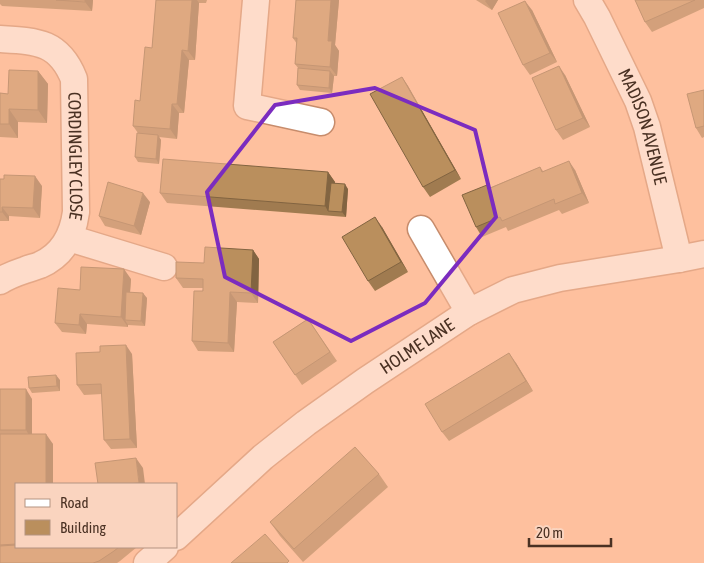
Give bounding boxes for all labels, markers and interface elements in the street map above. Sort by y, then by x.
street label: MADISON AVENUE [614,65,672,187]
street label: CORDINGLEY CLOSE [64,92,87,222]
street label: HOLME LANE [376,314,458,378]
legend [15,483,178,548]
text: Road [60,494,89,511]
scale bar [529,516,612,548]
text: Building [60,519,106,536]
text: 20 m [536,524,563,541]

